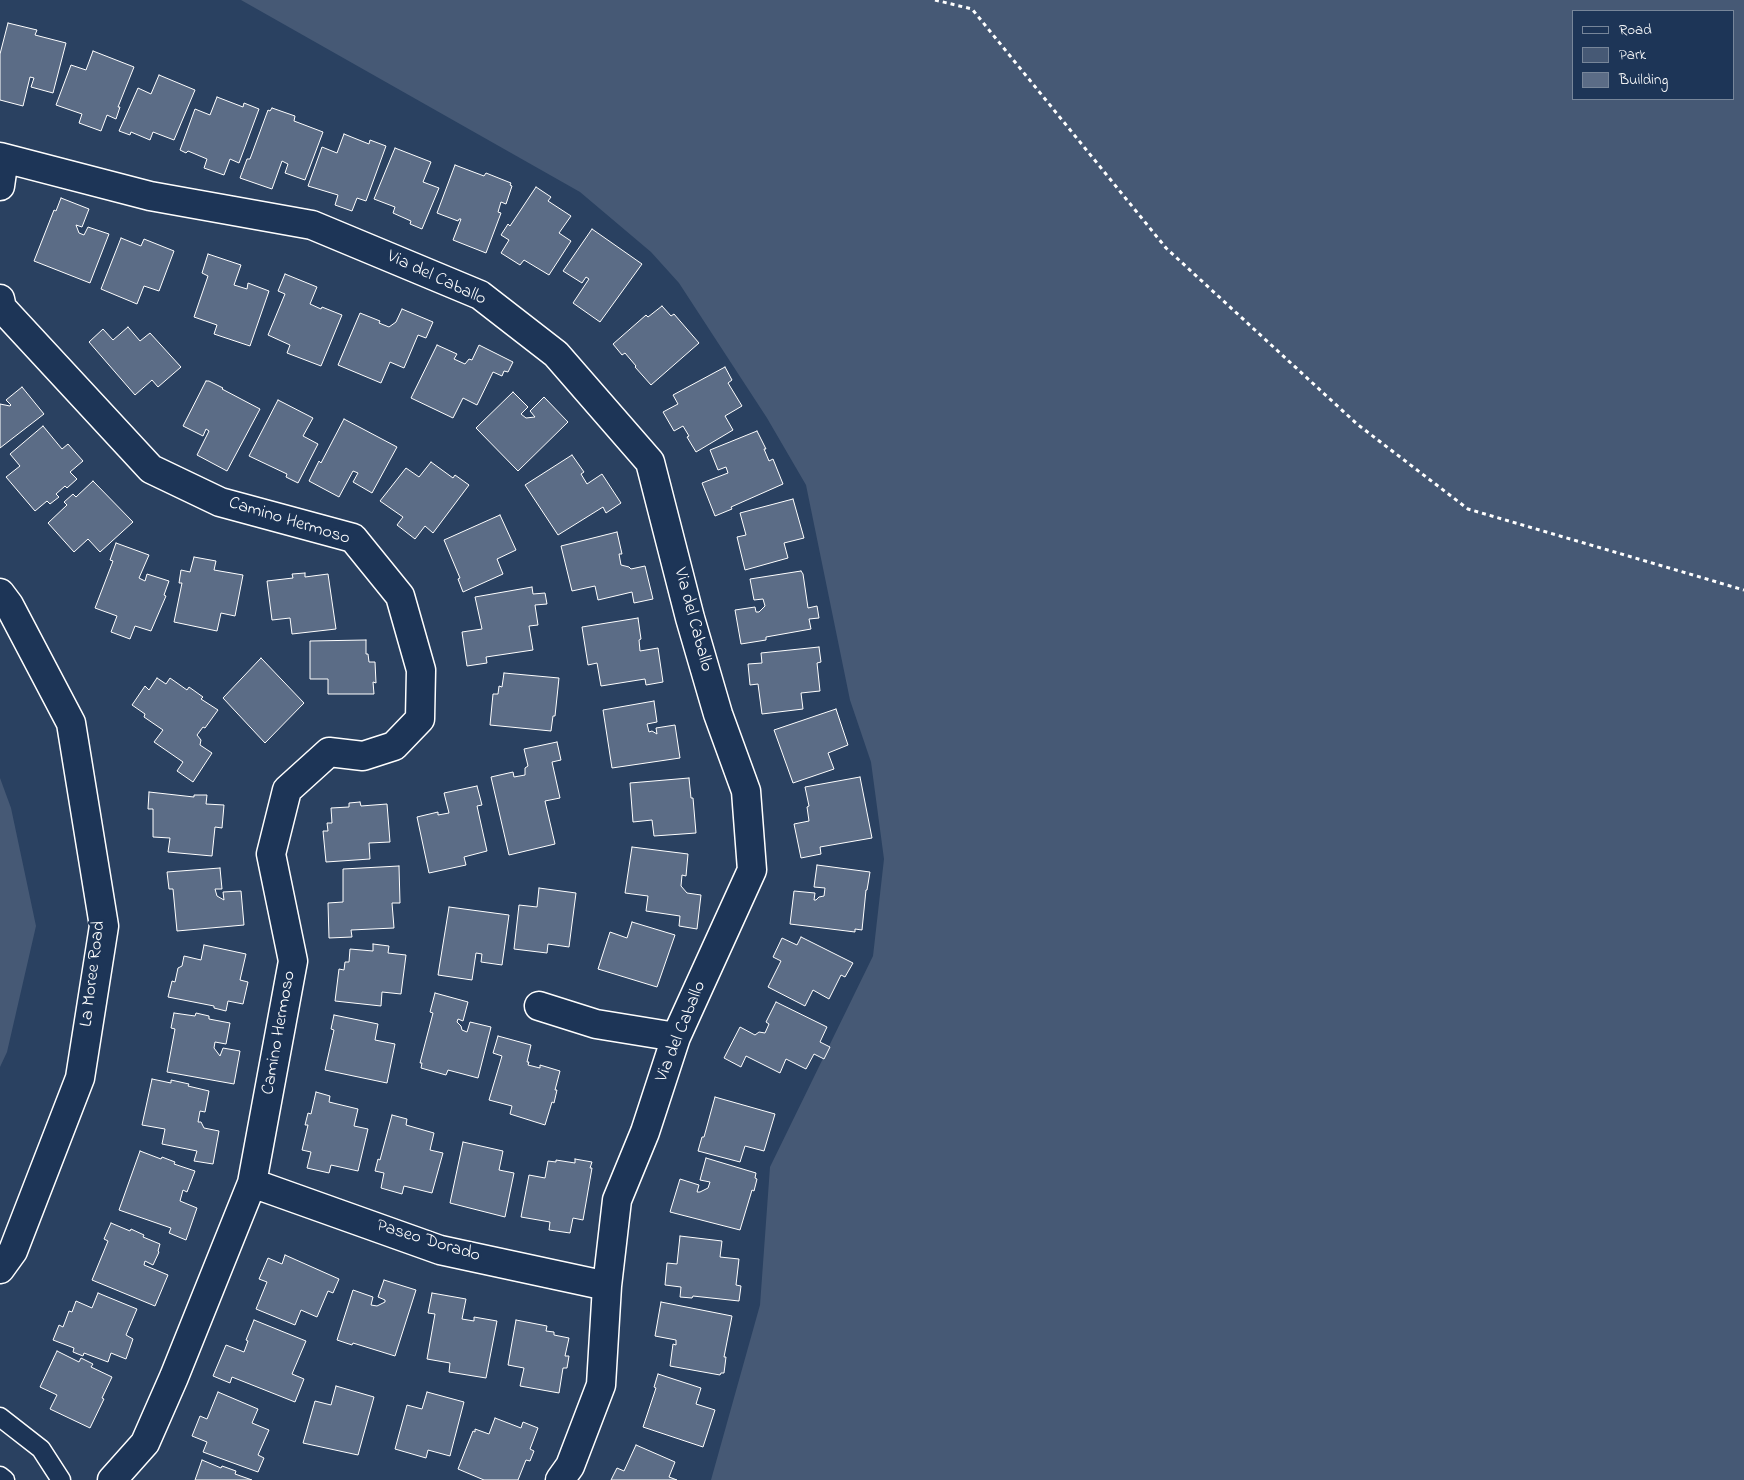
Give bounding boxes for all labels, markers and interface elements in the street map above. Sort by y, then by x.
legend [1572,10,1734,100]
text: Road [1619,19,1652,41]
text: Park [1619,44,1646,66]
text: Building [1619,69,1668,91]
street label: Via del Caballo [383,247,489,311]
street label: Camino Hermoso [226,493,352,551]
street label: Via del Caballo [668,566,716,674]
street label: La Moree Road [77,920,111,1028]
street label: Camino Hermoso [258,969,302,1097]
street label: Via del Caballo [652,978,712,1086]
street label: Paseo Dorado [373,1216,483,1268]

